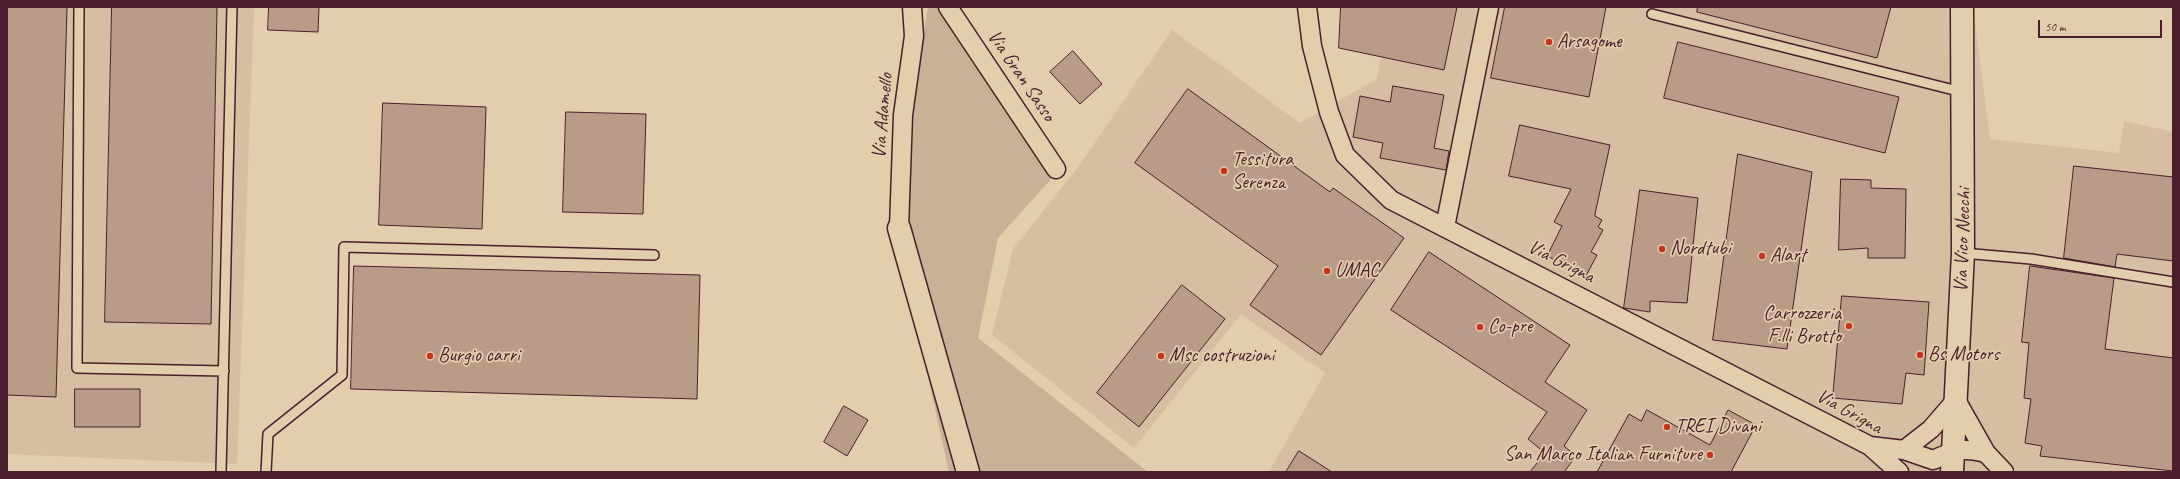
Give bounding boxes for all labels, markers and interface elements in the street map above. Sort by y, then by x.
scale bar [2040,12,2164,38]
text: 50 m [2045,19,2065,35]
street label: Via Gran Sasso [982,26,1060,126]
place label: Arsagome [1557,30,1621,54]
marker: Arsagome [1544,37,1554,47]
street label: Via Adamello [867,72,899,160]
place label: Tessitura Serenza [1232,148,1293,195]
marker: Tessitura Serenza [1219,166,1229,176]
street label: Via Vico Necchi [1949,187,1977,293]
street label: Via Grigna [1524,235,1598,289]
place label: Nordtubi [1670,237,1731,261]
marker: Nordtubi [1657,244,1667,254]
place label: Alart [1770,244,1806,268]
marker: Alart [1757,251,1767,261]
place label: UMAC [1335,259,1379,283]
marker: UMAC [1322,266,1332,276]
place label: Carrozzeria F.lli Brotto [1763,302,1841,349]
place label: Co-pre [1488,315,1532,339]
marker: Carrozzeria F.lli Brotto [1844,321,1854,331]
marker: Co-pre [1475,322,1485,332]
place label: Bs Motors [1928,343,1999,367]
place label: Burgio carri [438,344,520,368]
place label: Msc costruzioni [1169,344,1274,368]
marker: Bs Motors [1915,350,1925,360]
marker: Burgio carri [425,351,435,361]
marker: Msc costruzioni [1156,351,1166,361]
street label: Via Grigna [1812,384,1886,440]
place label: TREI Divani [1675,415,1761,439]
marker: TREI Divani [1662,422,1672,432]
place label: San Marco Italian Furniture [1504,443,1702,467]
marker: San Marco Italian Furniture [1705,450,1715,460]

